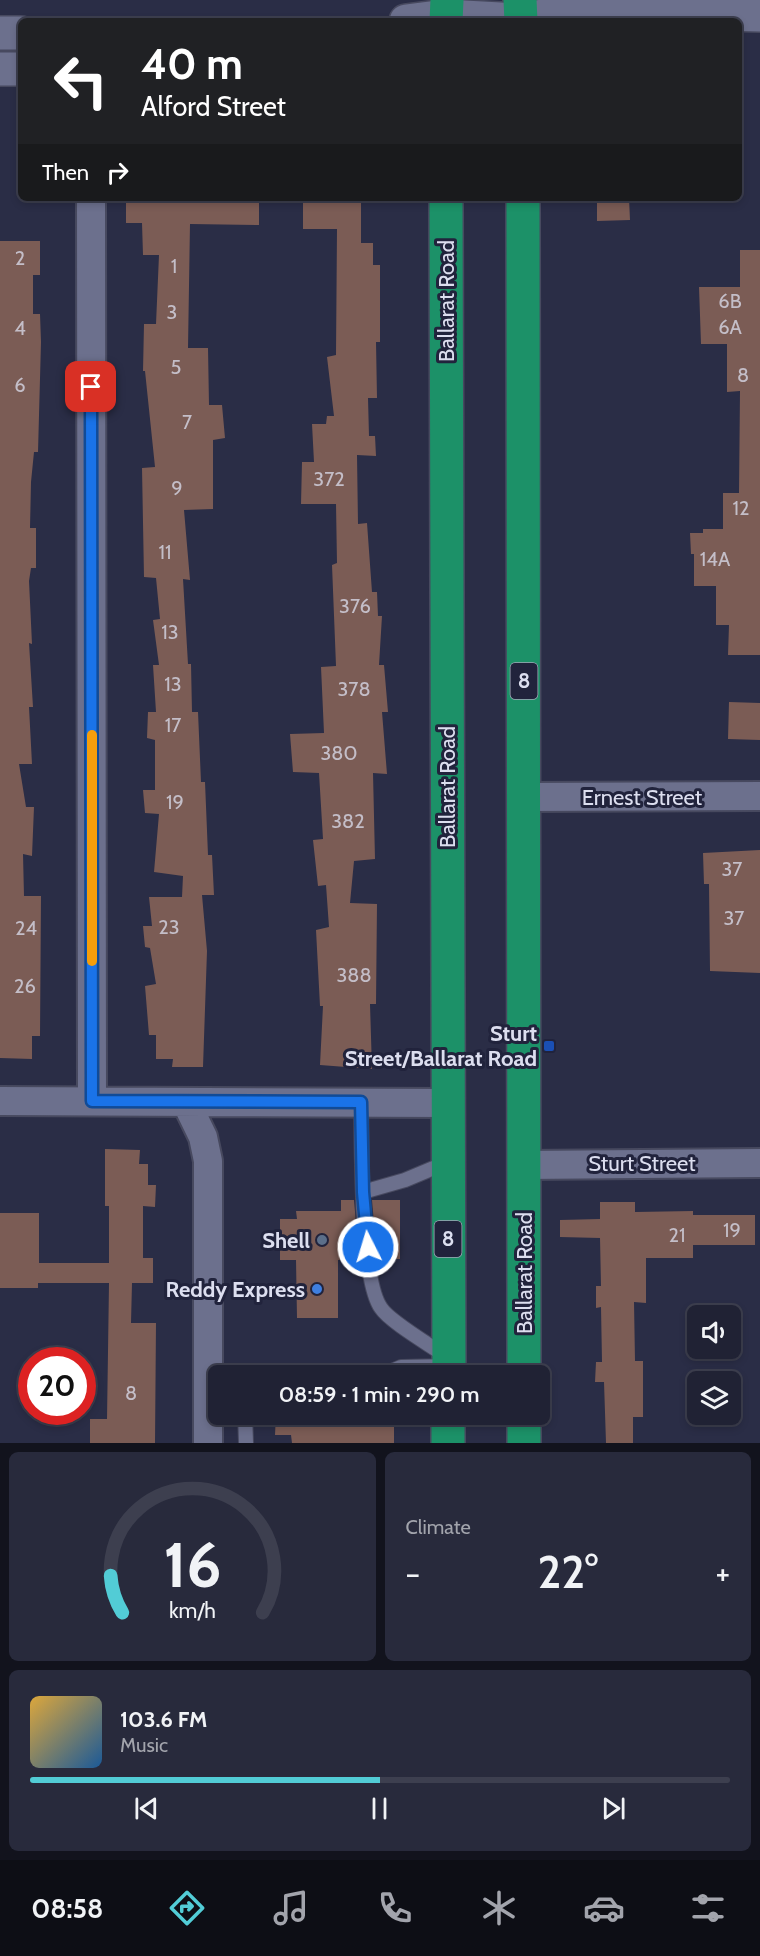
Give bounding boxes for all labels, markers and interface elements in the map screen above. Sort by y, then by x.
text: 40 m [141,38,243,90]
icon: left [42,42,120,120]
text: Alford Street [141,90,286,123]
icon: right [101,156,134,189]
text: Then [42,159,89,186]
street label: Ballarat Road [433,240,460,362]
house number: 2 [15,246,25,270]
house number: 1 [171,254,177,278]
house number: 6B [718,289,742,313]
house number: 3 [167,300,177,324]
house number: 6A [718,315,743,339]
house number: 4 [14,316,26,340]
house number: 5 [171,355,181,379]
pin [65,361,116,412]
house number: 8 [737,363,749,387]
icon: arrive [74,370,107,403]
house number: 6 [14,373,26,397]
house number: 7 [182,410,192,434]
house number: 372 [313,467,345,491]
house number: 9 [171,476,183,500]
house number: 12 [733,496,750,520]
house number: 11 [158,540,172,564]
house number: 14A [700,547,731,571]
house number: 376 [339,594,371,618]
house number: 13 [161,620,179,644]
road number: 8 [510,663,538,699]
house number: 13 [164,672,182,696]
house number: 378 [338,677,371,701]
house number: 17 [165,713,181,737]
street label: Ballarat Road [434,726,461,848]
house number: 380 [321,741,357,765]
street label: Ernest Street [582,784,703,811]
house number: 19 [166,790,184,814]
house number: 382 [331,809,365,833]
house number: 37 [722,857,742,881]
house number: 37 [724,906,744,930]
house number: 23 [158,915,180,939]
house number: 24 [15,916,37,940]
house number: 388 [336,963,372,987]
house number: 26 [14,974,36,998]
place label: Sturt Street/Ballarat Road [345,1020,537,1072]
marker: Sturt Street/Ballarat Road [542,1039,556,1053]
street label: Sturt Street [588,1150,696,1177]
street label: Ballarat Road [511,1212,538,1334]
position arrow [336,1215,400,1279]
house number: 19 [723,1218,741,1242]
road number: 8 [434,1221,462,1257]
house number: 21 [669,1223,686,1247]
place label: Shell [262,1227,310,1254]
marker: Shell [315,1233,329,1247]
place label: Reddy Express [166,1276,305,1303]
marker: Reddy Express [310,1282,324,1296]
map controls [687,1305,741,1425]
button: sound [687,1305,741,1359]
speed limit sign: 20 [18,1347,96,1425]
button: layers [687,1371,741,1425]
house number: 8 [125,1381,137,1405]
text: 08:59 · 1 min · 290 m [279,1381,479,1408]
text: Climate [406,1515,471,1539]
text: 16 [163,1527,221,1603]
text: 22° [538,1545,598,1599]
text: − [406,1553,420,1593]
text: + [715,1553,730,1593]
text: km/h [169,1598,216,1624]
text: 103.6 FM [120,1706,207,1733]
text: Music [120,1733,168,1757]
icon: previous [130,1792,163,1825]
icon: pause [363,1792,396,1825]
icon: next [597,1792,630,1825]
icon: directions [166,1887,208,1929]
icon: music [270,1887,312,1929]
icon: phone [374,1887,416,1929]
icon: climate [478,1887,520,1929]
icon: car [583,1887,625,1929]
icon: filters [687,1887,729,1929]
text: 08:58 [31,1892,103,1925]

